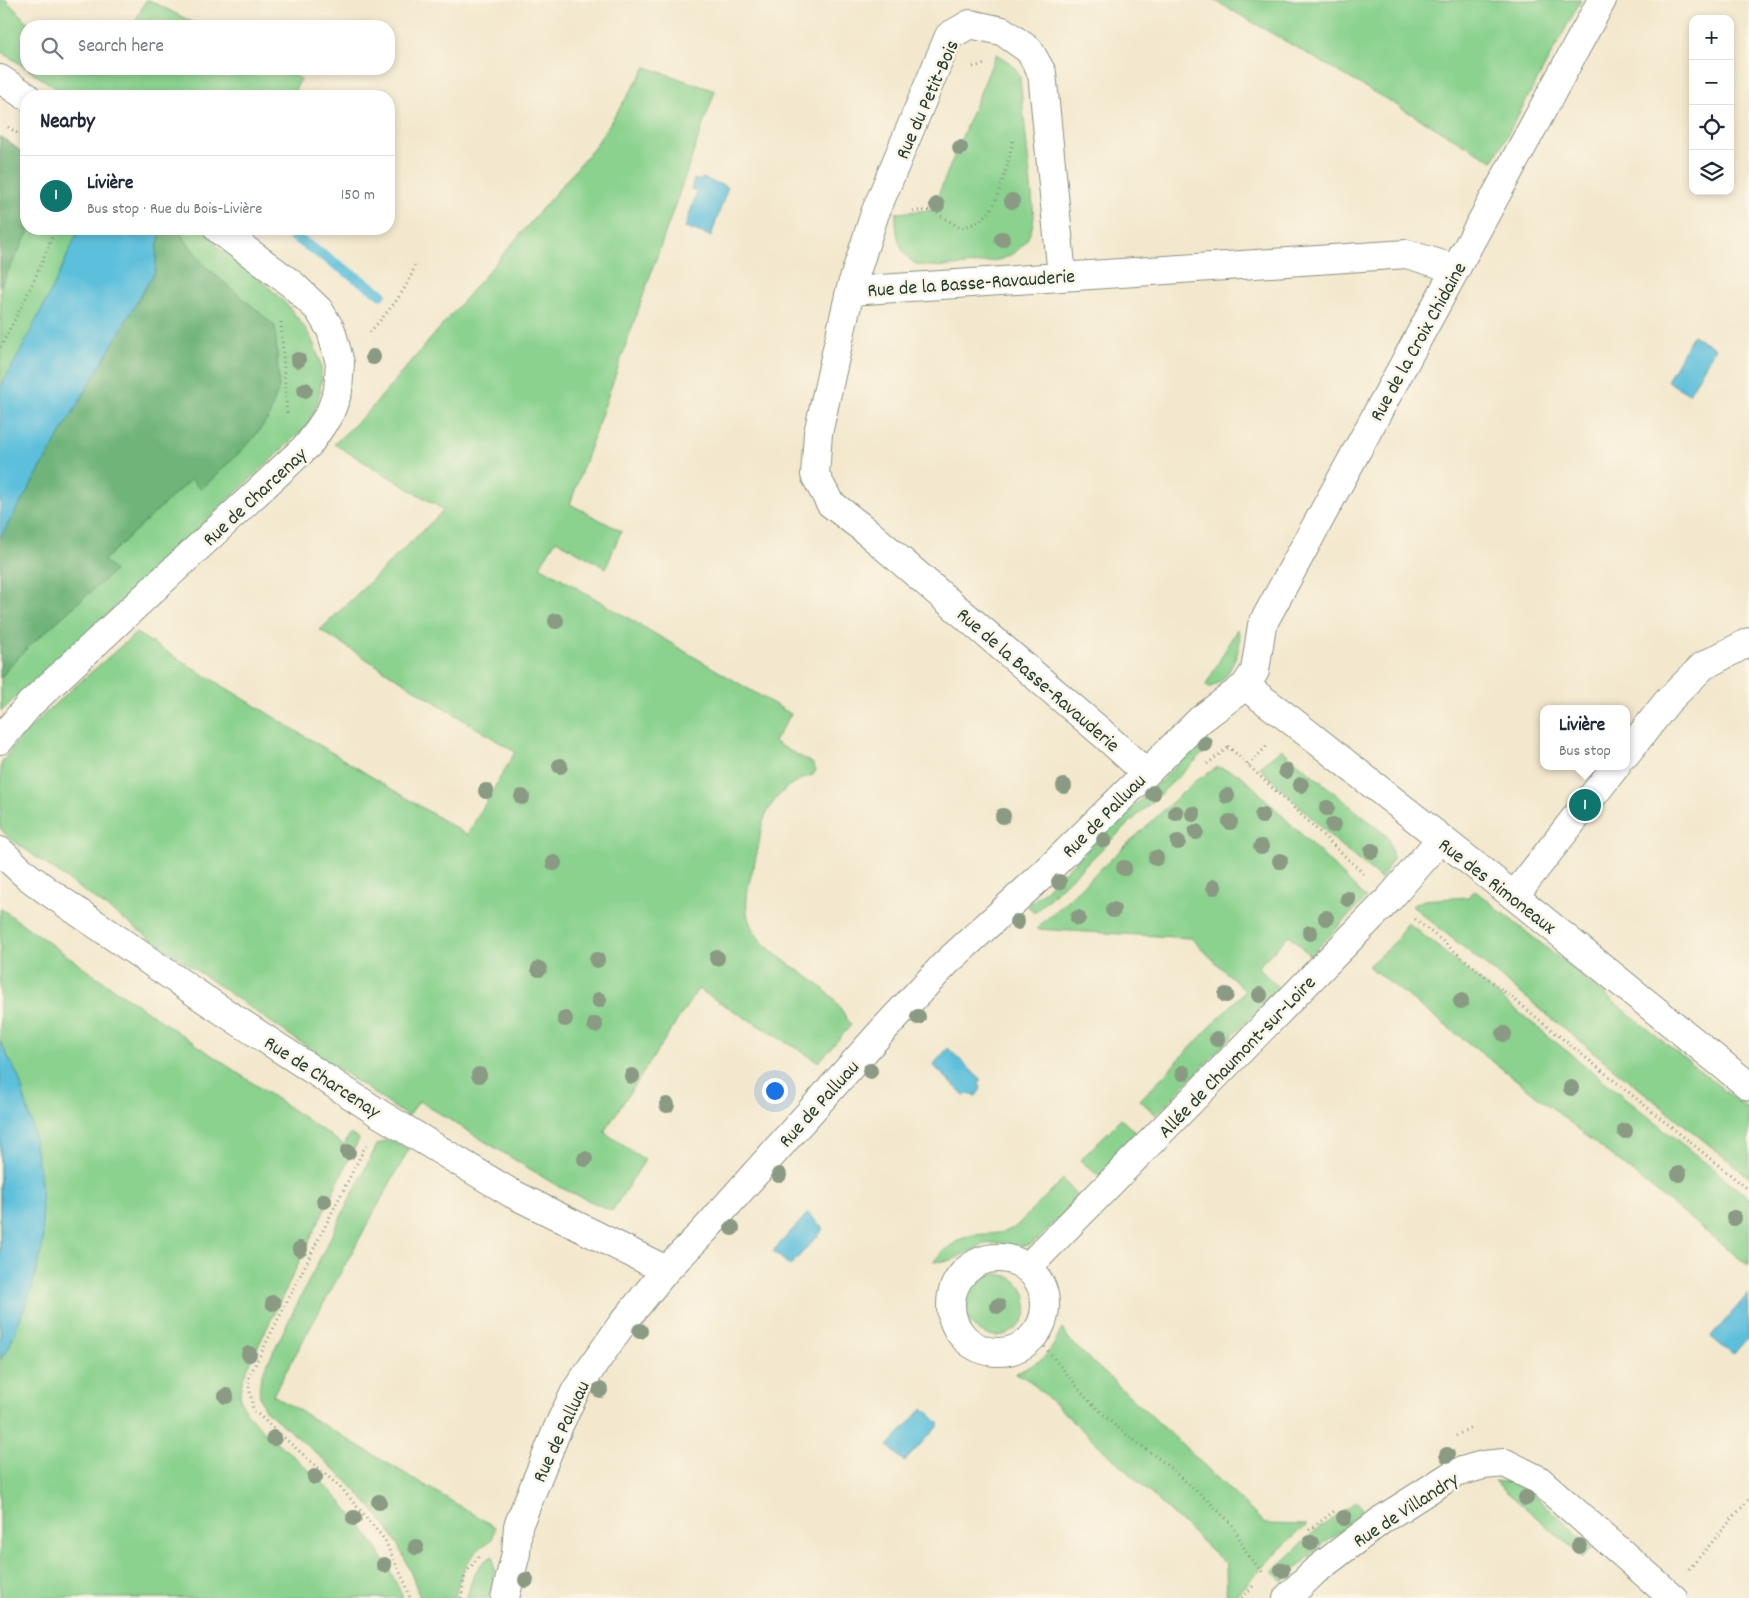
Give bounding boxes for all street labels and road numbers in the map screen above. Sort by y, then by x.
street label: Rue du Petit-Bois [890,36,968,164]
street label: Rue de la Croix Chidaine [1364,258,1475,427]
street label: Rue de la Basse-Ravauderie [866,264,1076,306]
street label: Rue de Charcenay [198,442,315,554]
street label: Rue de la Basse-Ravauderie [949,602,1125,760]
street label: Rue de Palluau [1057,769,1154,866]
street label: Rue des Rimoneaux [1431,832,1561,943]
street label: Allée de Chaumont-sur-Loire [1153,970,1324,1146]
street label: Rue de Charcenay [258,1030,386,1127]
street label: Rue de Palluau [773,1055,867,1155]
street label: Rue de Palluau [527,1377,598,1488]
street label: Rue de Villandry [1348,1466,1466,1556]

